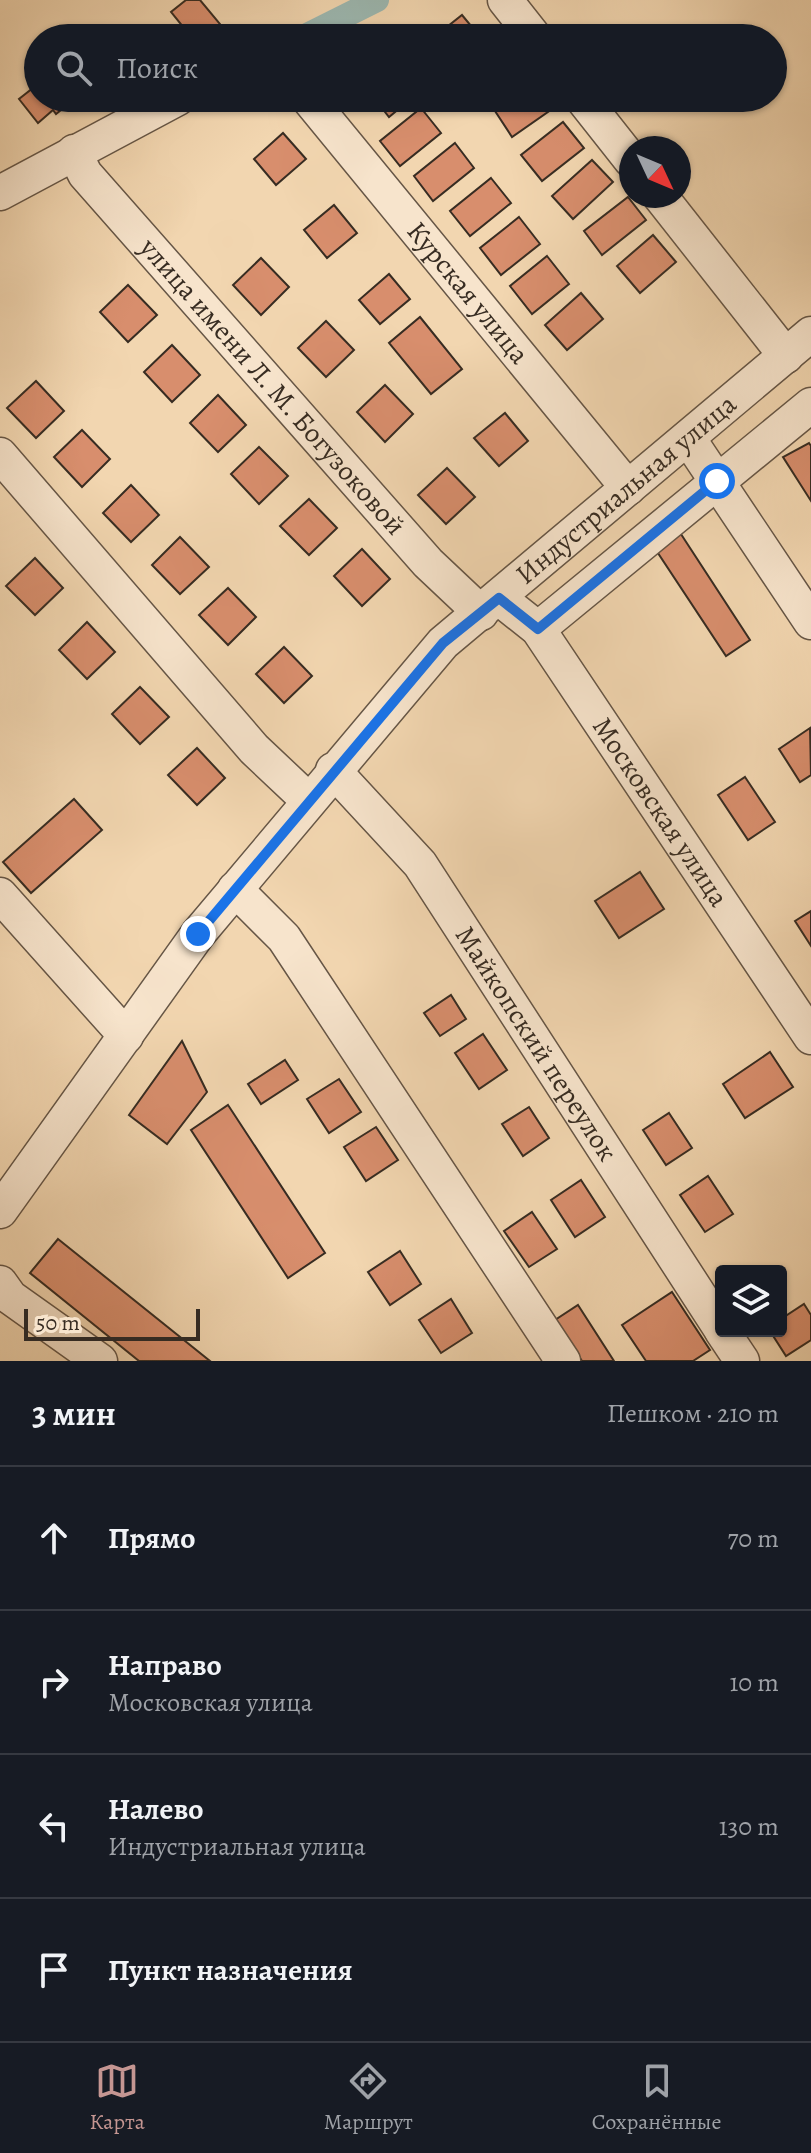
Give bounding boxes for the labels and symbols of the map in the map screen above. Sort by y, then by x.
north arrow [619,136,691,208]
street label: Курская улица [398,213,538,372]
street label: улица имени Л. М. Богузоковой [130,229,414,544]
street label: Индустриальная улица [508,385,745,593]
route start [699,463,735,499]
street label: Московская улица [583,710,738,914]
route end [180,916,216,952]
street label: Майкопский переулок [446,918,626,1169]
scale bar [24,1305,200,1341]

